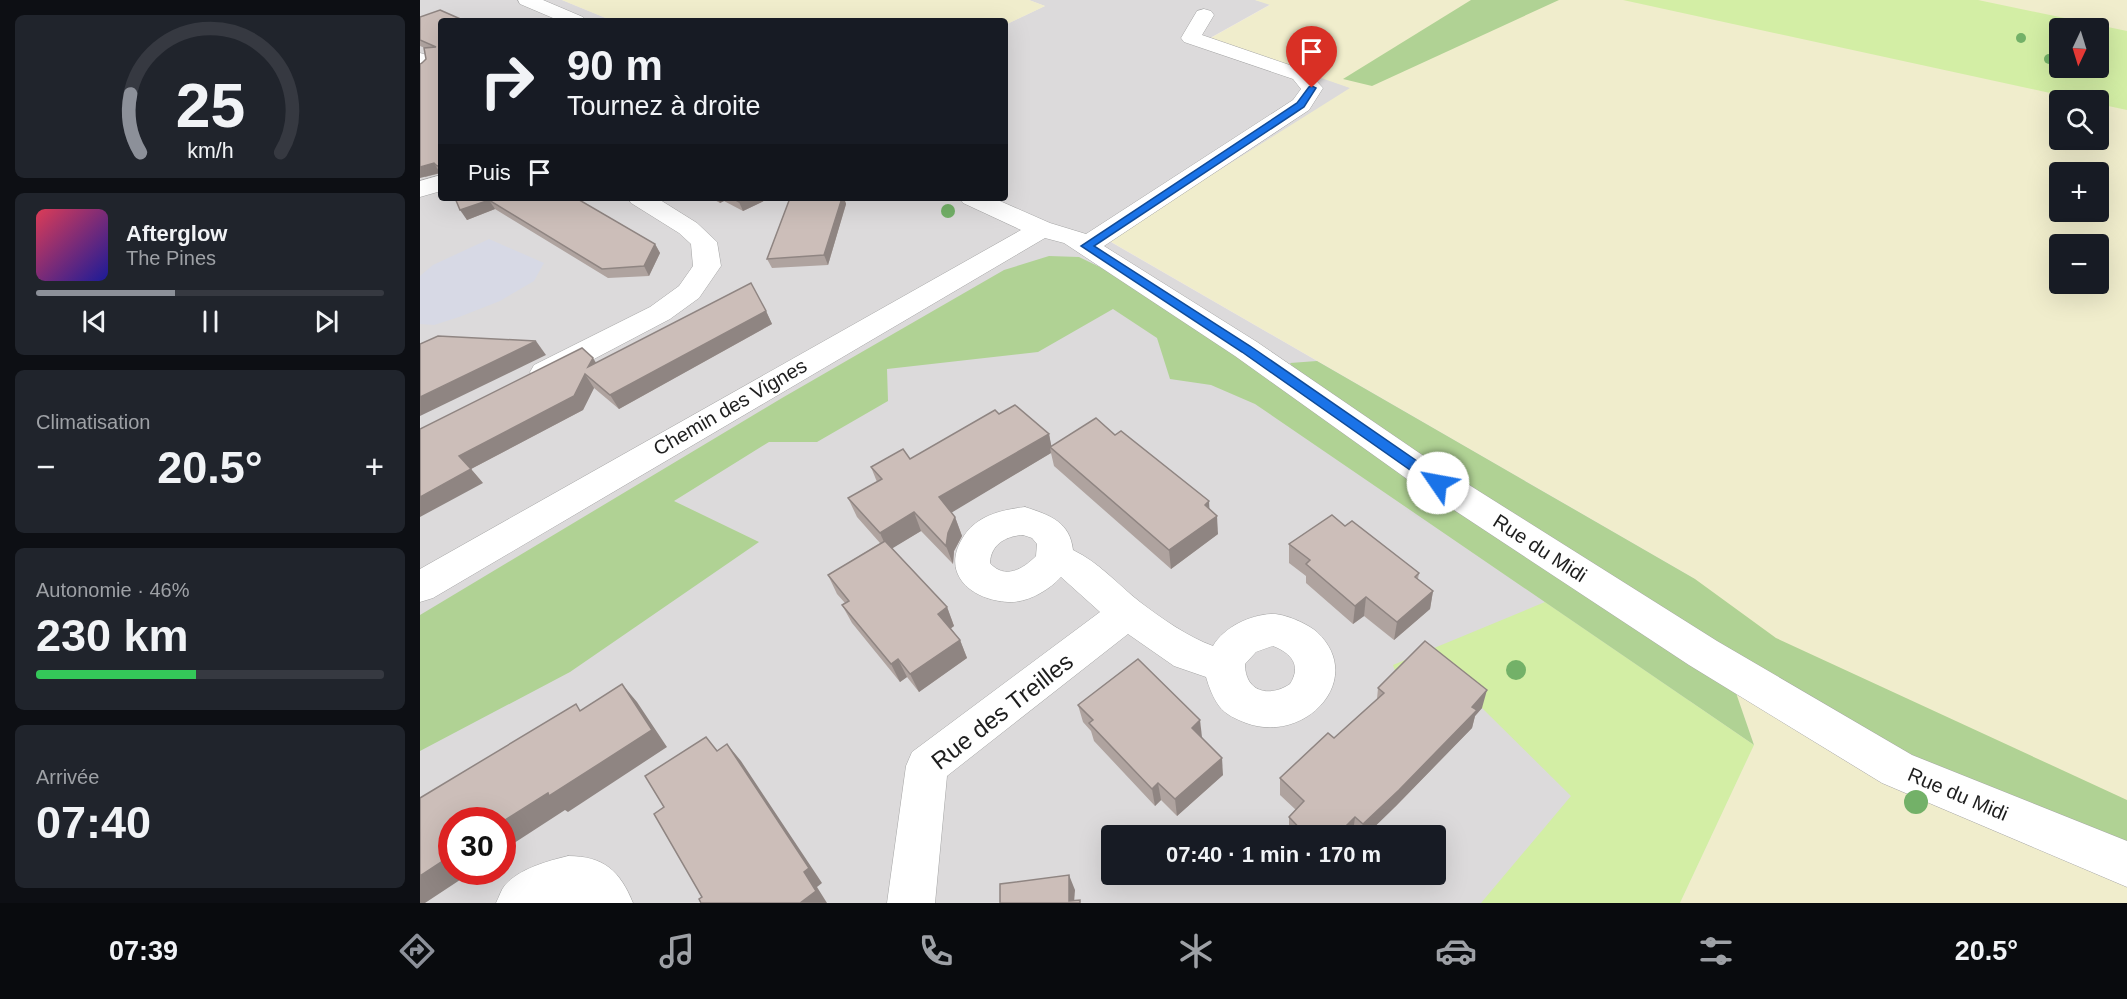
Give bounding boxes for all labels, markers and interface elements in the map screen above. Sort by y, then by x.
north arrow [2049,18,2109,78]
map controls [2049,18,2109,294]
pin [1286,26,1337,88]
icon: arrive [1295,35,1328,68]
icon: right [468,42,546,120]
text: 90 m [567,42,663,89]
text: 25 [175,71,245,140]
button: search [2049,90,2109,150]
text: Tournez à droite [567,91,761,121]
text: km/h [187,140,233,164]
icon: arrive [523,156,556,189]
text: Puis [468,160,511,185]
button: + [2049,162,2109,222]
text: Afterglow [126,221,227,246]
button: − [2049,234,2109,294]
text: The Pines [126,247,216,269]
icon: previous [78,305,111,338]
icon: pause [194,305,227,338]
icon: next [310,305,343,338]
street label: Chemin des Vignes [650,354,810,460]
text: Climatisation [36,411,150,433]
text: 20.5° [157,442,263,493]
text: − [36,448,55,485]
text: + [365,448,384,485]
position arrow [1406,451,1470,515]
street label: Rue du Midi [1489,510,1591,586]
text: Autonomie · 46% [36,579,189,601]
text: 230 km [36,610,189,661]
street label: Rue des Treilles [926,647,1078,775]
street label: Rue du Midi [1905,763,2011,825]
text: Arrivée [36,766,99,788]
text: 07:40 [36,797,151,848]
speed limit sign: 30 [438,807,516,885]
text: 07:40 · 1 min · 170 m [1166,842,1381,867]
icon: directions [396,930,438,972]
icon: music [656,930,698,972]
icon: phone [915,930,957,972]
icon: climate [1175,930,1217,972]
icon: car [1435,930,1477,972]
icon: filters [1695,930,1737,972]
text: 07:39 [109,936,178,966]
text: 20.5° [1955,936,2018,966]

